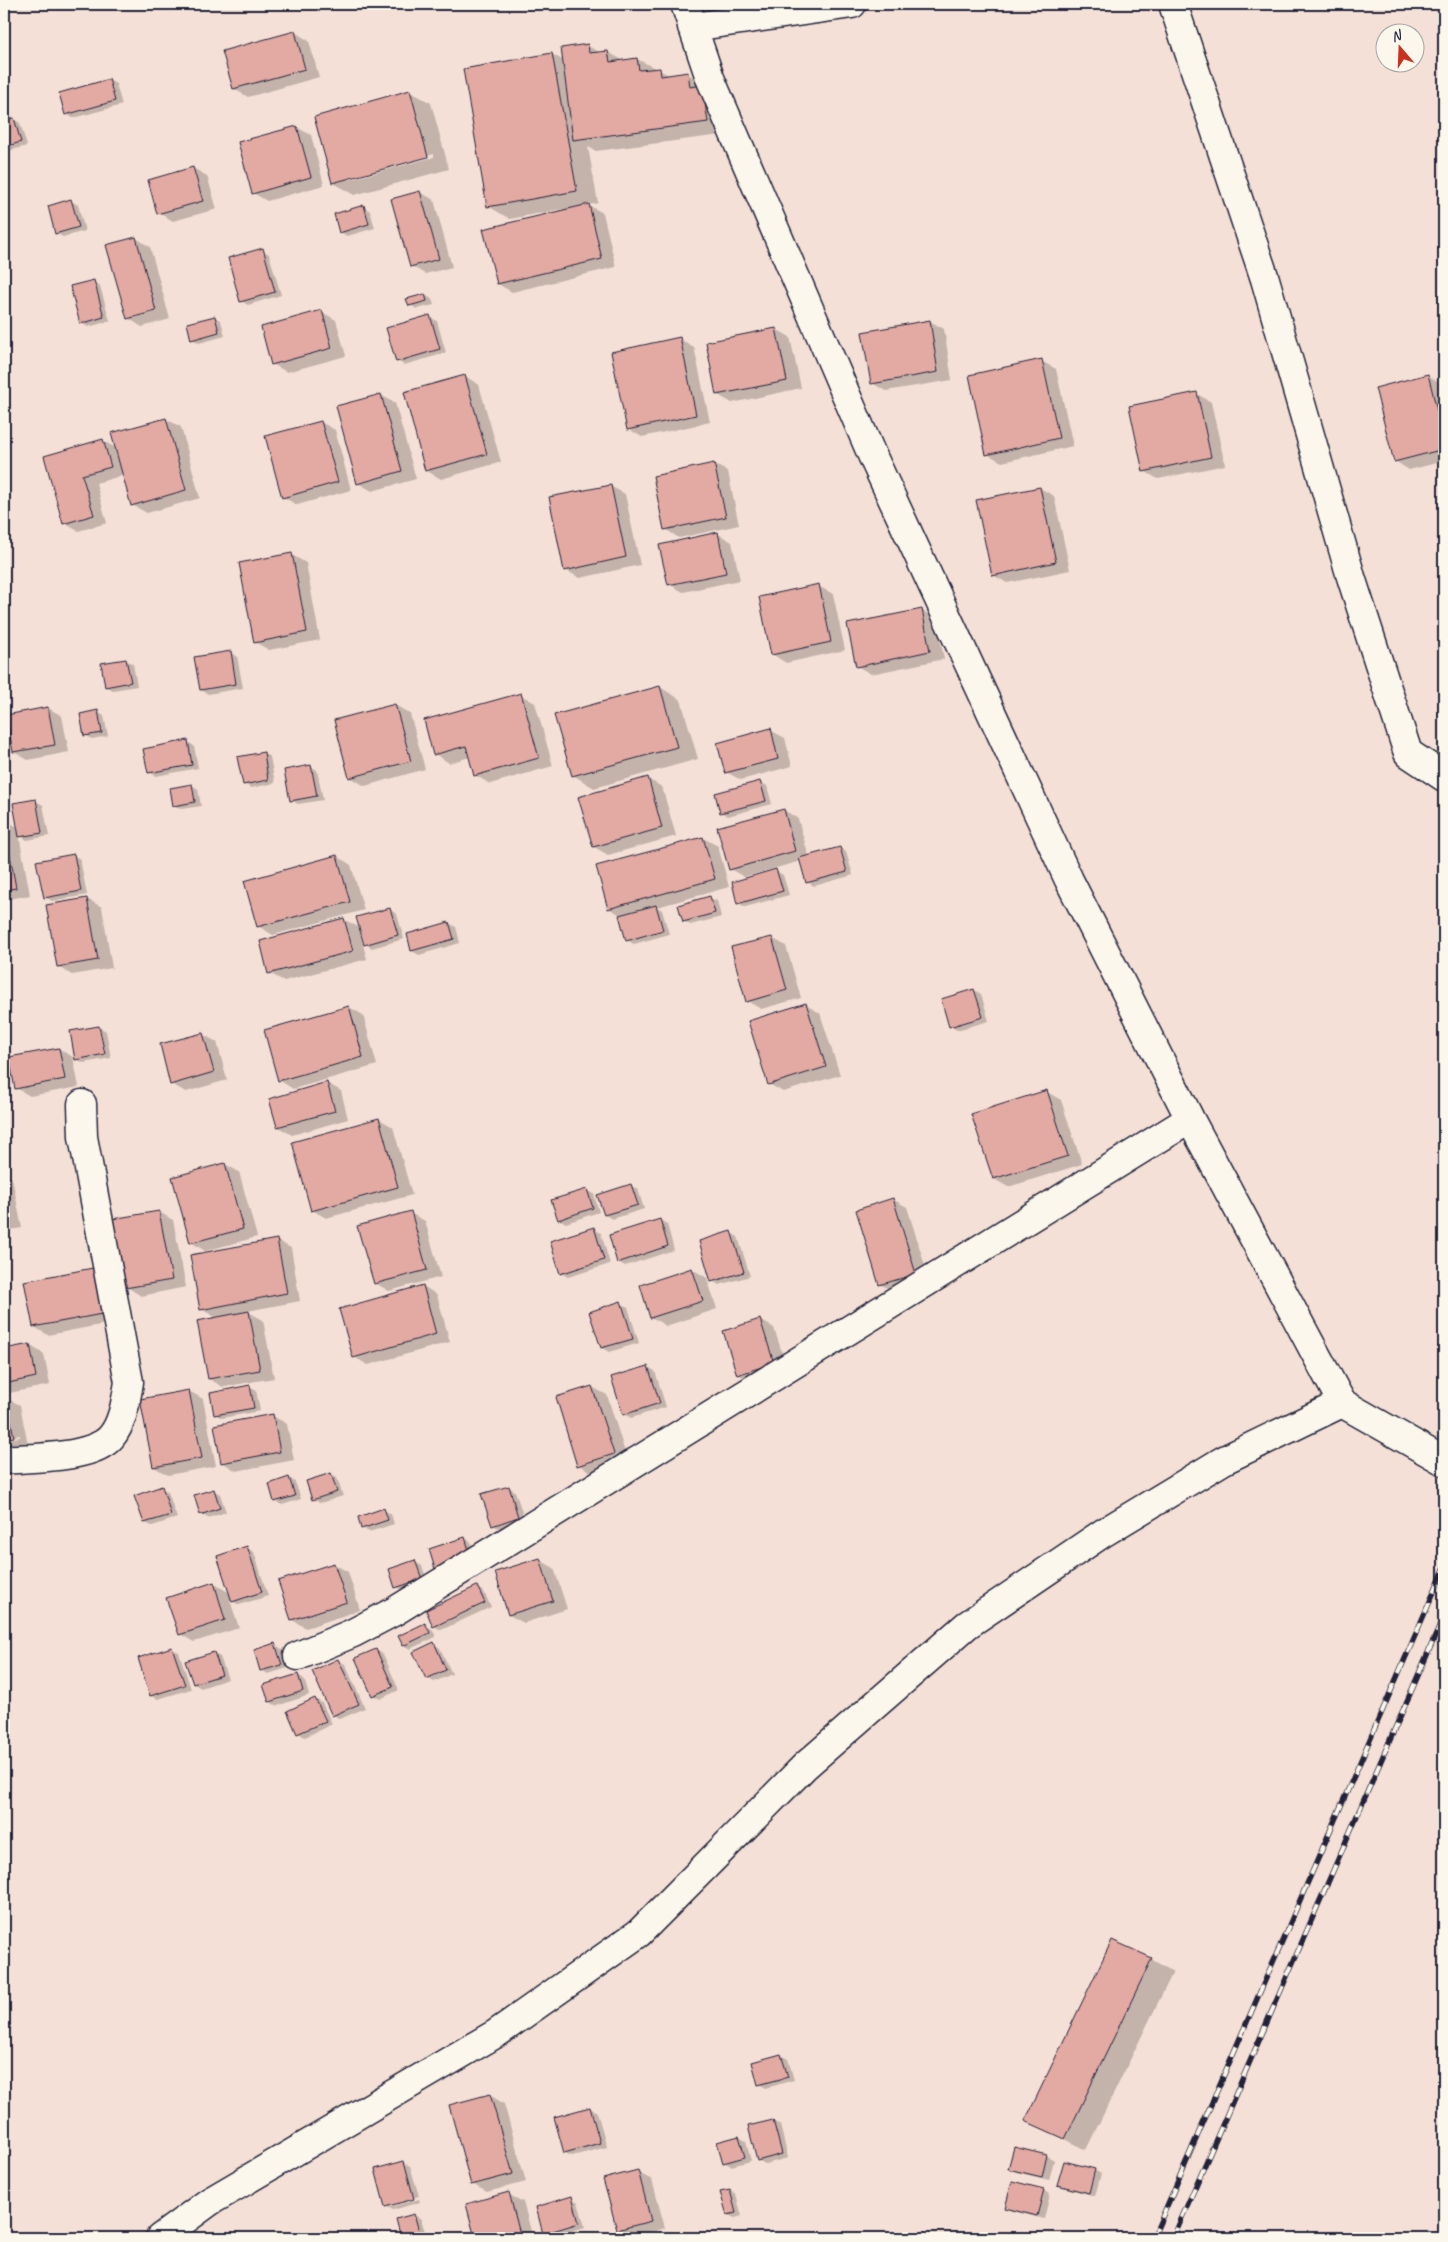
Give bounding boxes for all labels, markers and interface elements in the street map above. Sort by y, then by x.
north arrow [1376,22,1426,72]
text: N [1389,26,1405,46]

